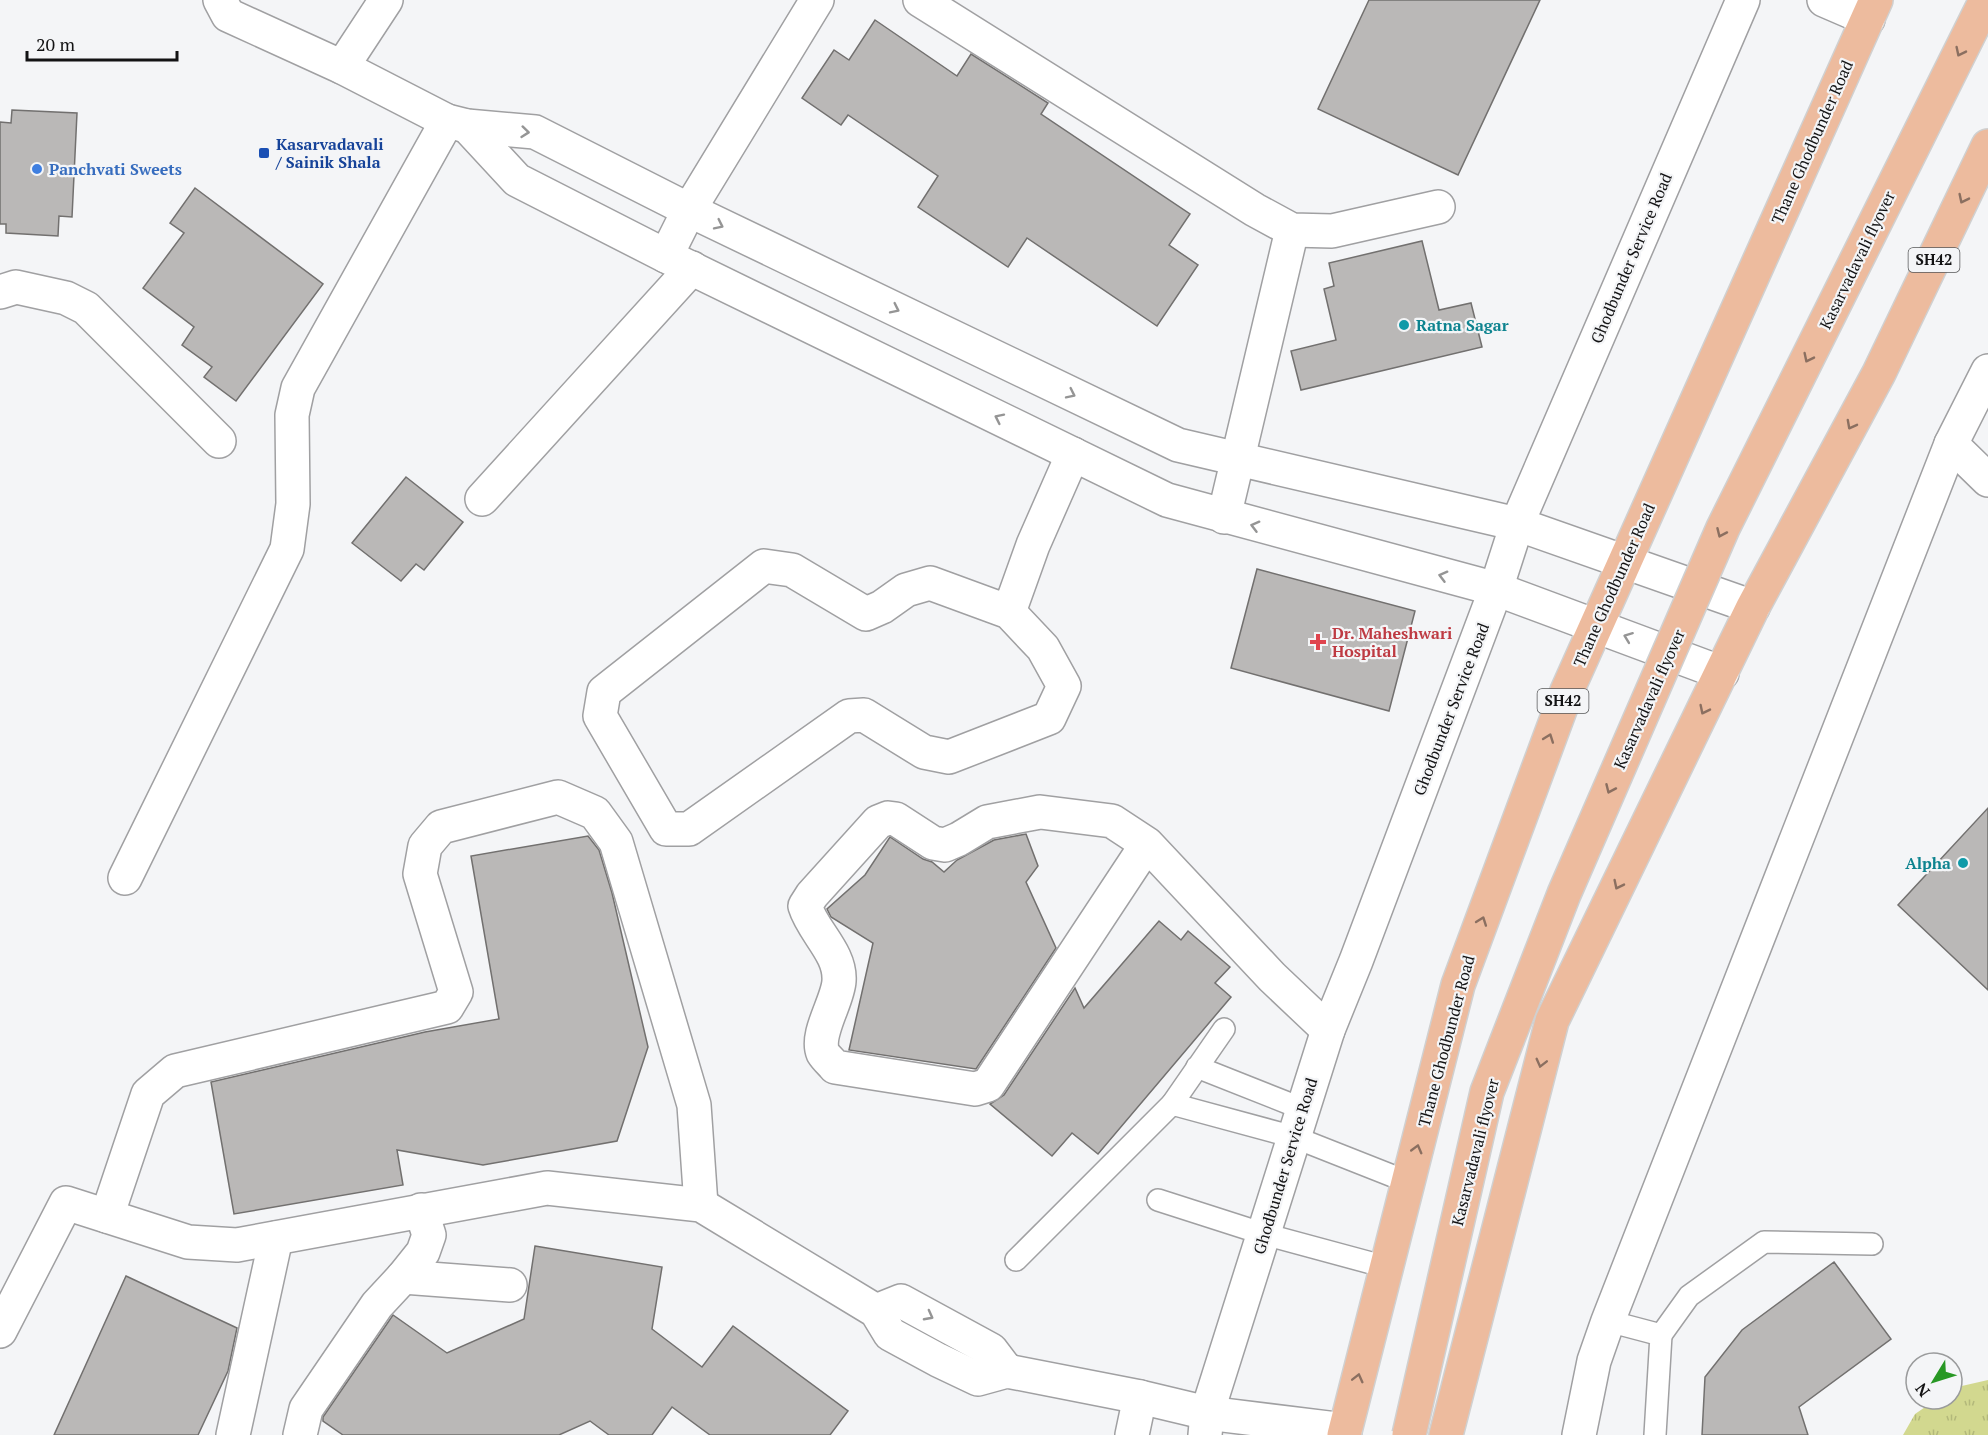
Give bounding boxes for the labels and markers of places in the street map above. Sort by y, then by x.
place label: Kasarvadavali / Sainik Shala [275,133,384,173]
marker: Kasarvadavali / Sainik Shala [257,146,271,160]
place label: Panchvati Sweets [49,158,182,180]
marker: Panchvati Sweets [30,162,44,176]
place label: Ratna Sagar [1416,314,1509,336]
marker: Ratna Sagar [1397,318,1411,332]
place label: Dr. Maheshwari Hospital [1332,622,1452,662]
marker: Dr. Maheshwari Hospital [1309,633,1327,651]
place label: Alpha [1905,852,1951,874]
marker: Alpha [1956,856,1970,870]

